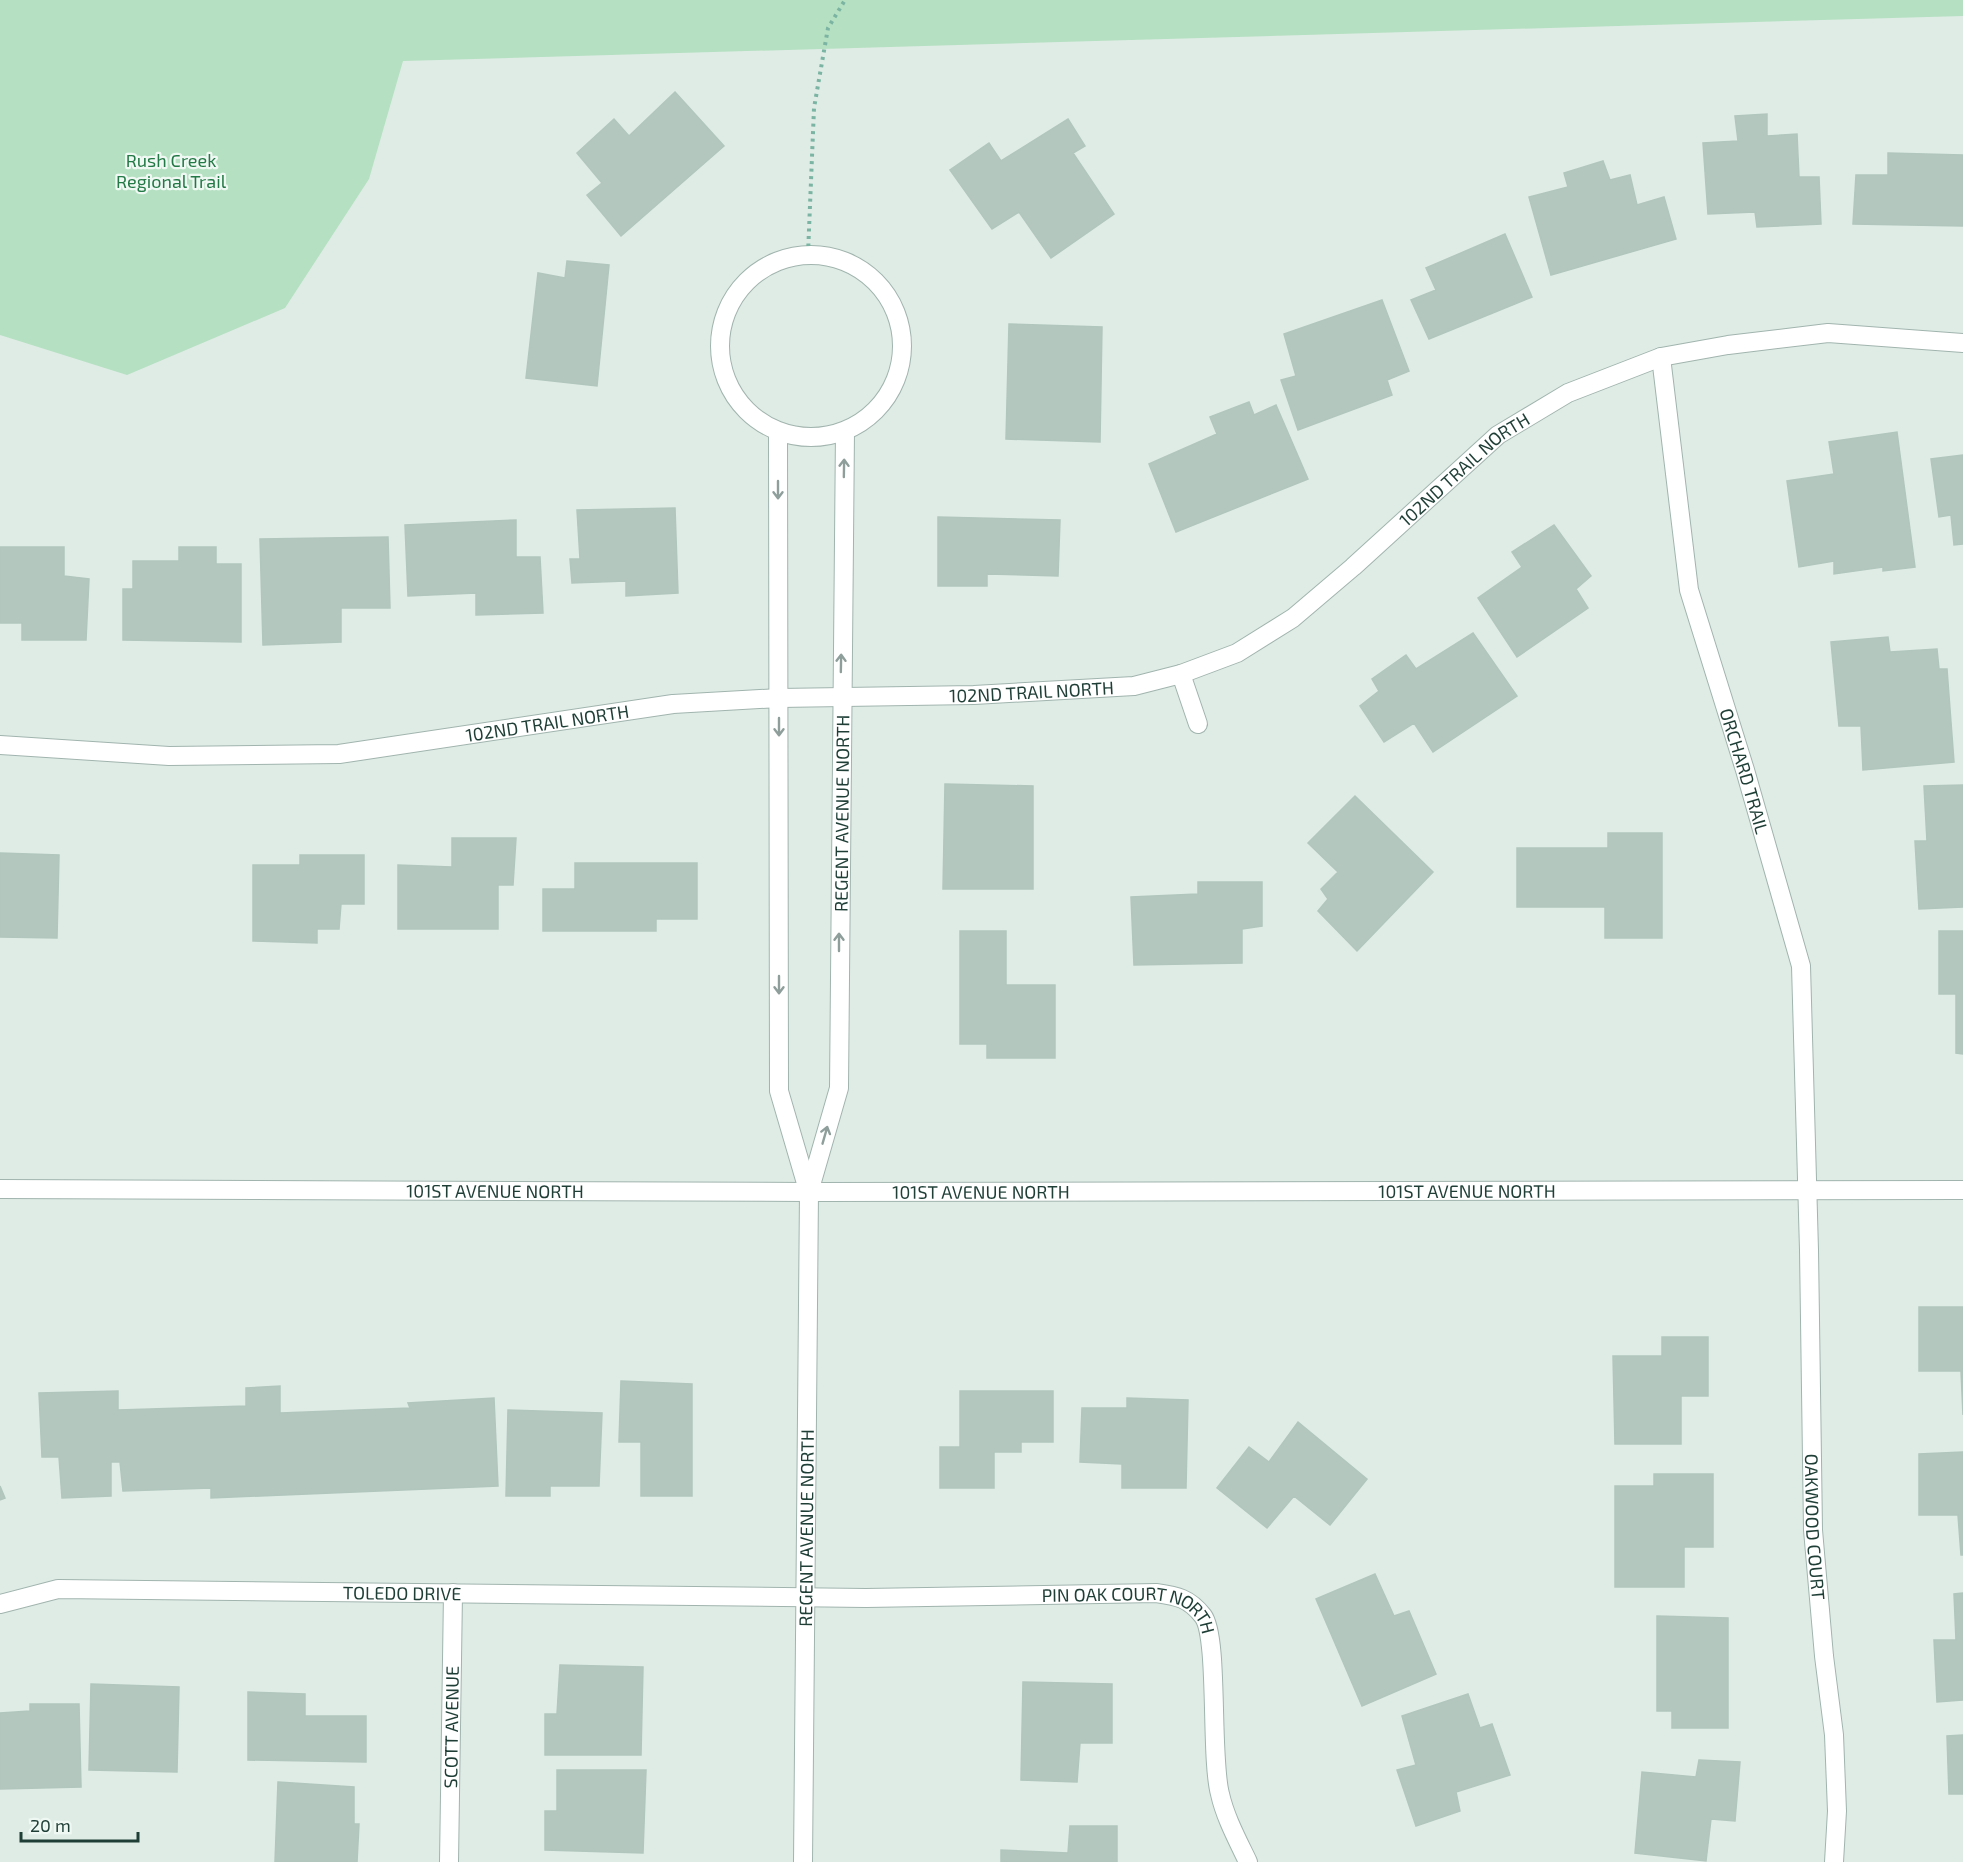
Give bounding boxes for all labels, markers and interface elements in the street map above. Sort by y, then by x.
park label: Rush Creek Regional Trail [116,149,227,192]
street label: 102ND TRAIL NORTH [1394,408,1533,531]
one-way arrow [839,459,850,479]
one-way arrow [772,480,784,500]
one-way arrow [835,654,847,674]
street label: 102ND TRAIL NORTH [949,676,1115,706]
street label: 102ND TRAIL NORTH [464,700,631,746]
street label: ORCHARD TRAIL [1715,705,1774,836]
street label: REGENT AVENUE NORTH [830,714,853,912]
one-way arrow [773,717,785,737]
one-way arrow [833,933,845,953]
one-way arrow [773,975,785,995]
one-way arrow [820,1126,831,1145]
street label: 101ST AVENUE NORTH [406,1180,584,1202]
street label: 101ST AVENUE NORTH [1378,1180,1556,1202]
street label: 101ST AVENUE NORTH [892,1181,1070,1203]
street label: REGENT AVENUE NORTH [794,1429,818,1627]
street label: OAKWOOD COURT [1801,1453,1830,1601]
street label: TOLEDO DRIVE [343,1581,461,1604]
street label: PIN OAK COURT NORTH [1041,1582,1220,1636]
street label: SCOTT AVENUE [439,1666,463,1788]
scale bar [21,1805,138,1843]
text: 20 m [30,1814,71,1836]

